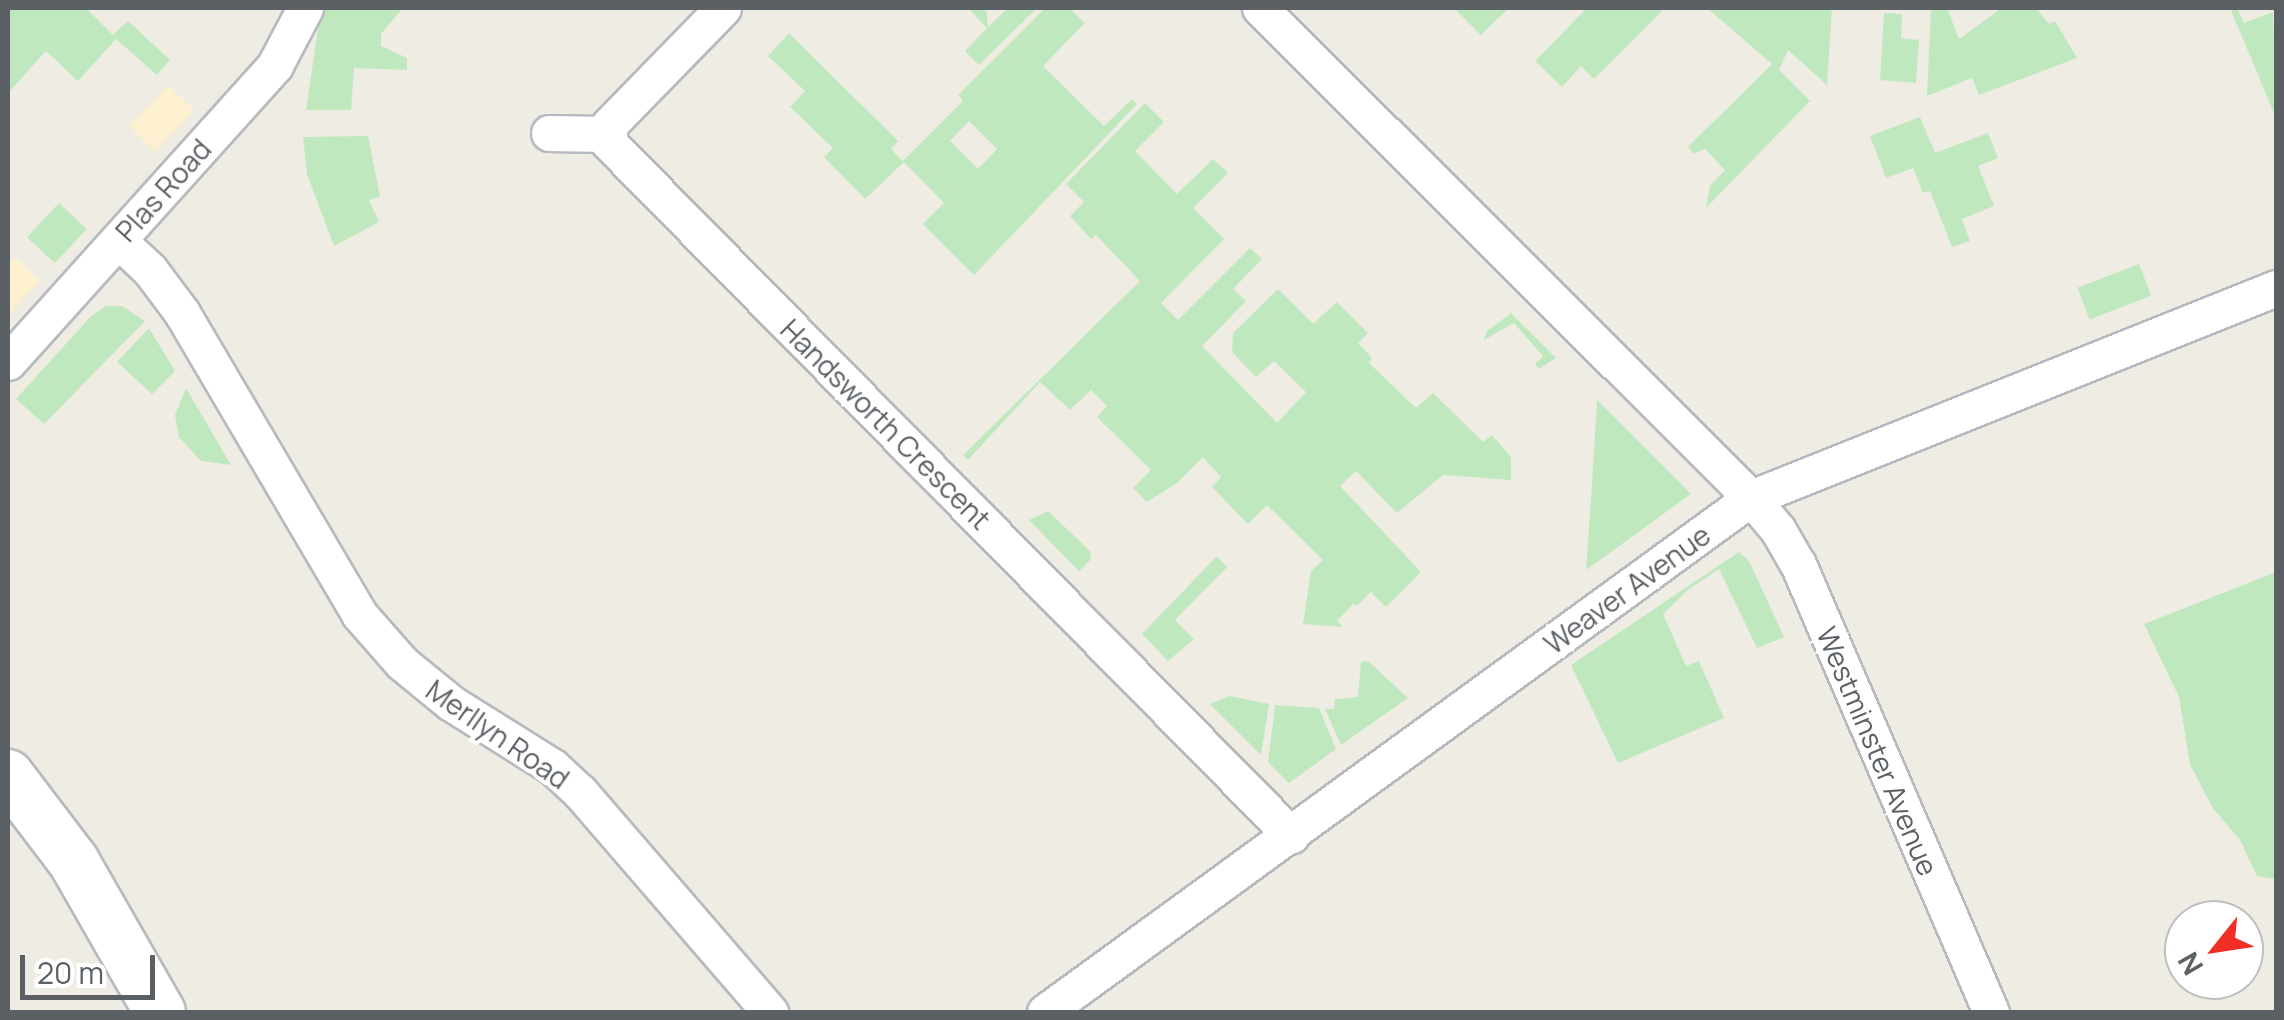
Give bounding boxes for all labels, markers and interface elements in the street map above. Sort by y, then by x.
street label: Plas Road [108,132,218,248]
street label: Handsworth Crescent [774,312,998,536]
street label: Weaver Avenue [1537,517,1717,661]
street label: Westminster Avenue [1810,622,1946,880]
street label: Merllyn Road [420,673,576,795]
north arrow [2164,900,2264,1000]
scale bar [25,935,160,997]
text: N [2168,946,2211,982]
text: 20 m [37,952,104,993]

